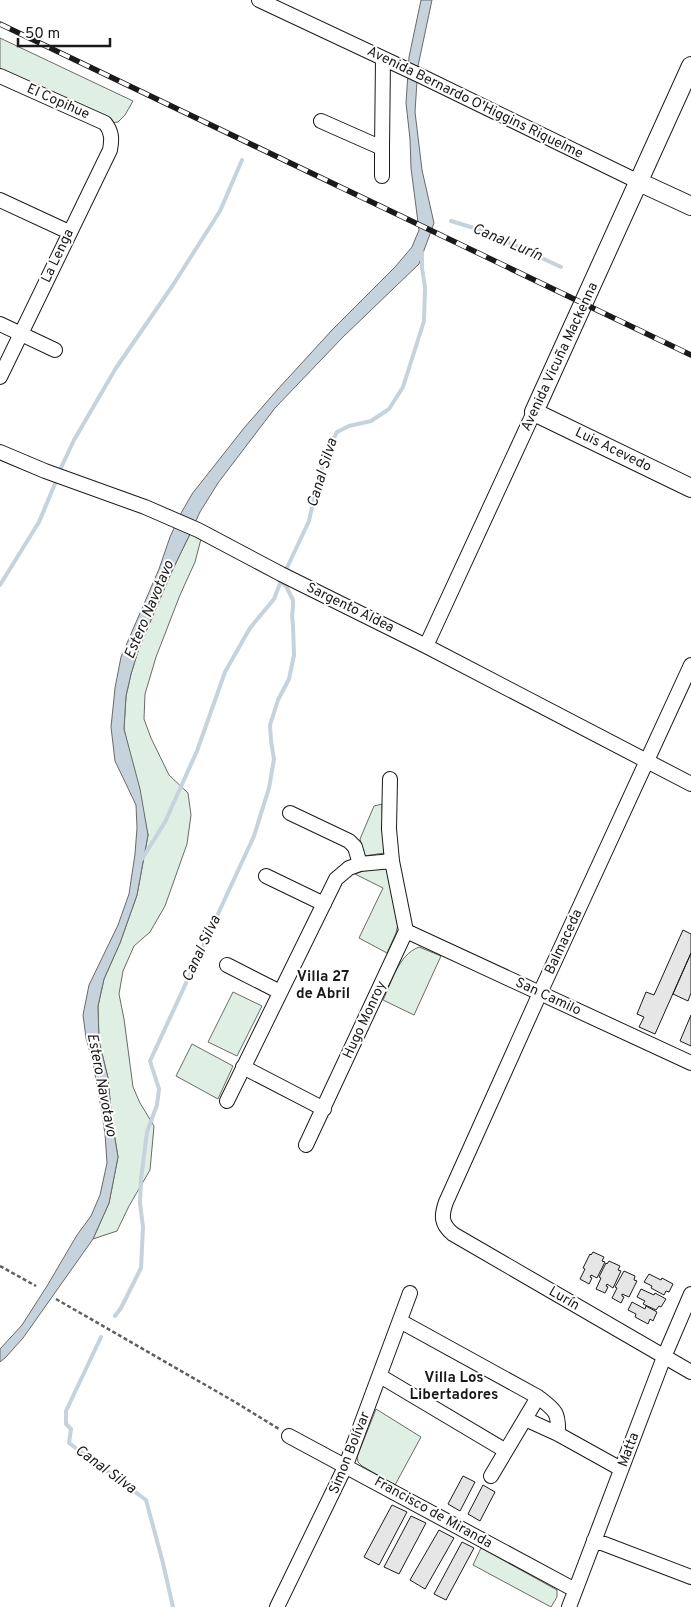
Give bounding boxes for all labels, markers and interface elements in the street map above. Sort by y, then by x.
scale bar [18,15,110,47]
text: 50 m [25,25,60,44]
street label: Avenida Bernardo O'Higgins Riquelme [364,43,586,163]
street label: El Copihue [24,81,92,123]
water label: Canal Lurín [469,220,545,266]
street label: La Lenga [38,226,78,286]
street label: Avenida Vicuña Mackenna [518,280,602,434]
street label: Luis Acevedo [572,424,654,476]
water label: Canal Silva [304,436,343,510]
water label: Estero Navotavo [121,558,179,662]
street label: Sargento Aldea [303,579,397,637]
street label: Balmaceda [542,907,586,977]
water label: Canal Silva [178,913,226,985]
district label: Villa 27 de Abril [296,968,350,1004]
street label: San Camilo [512,974,584,1020]
street label: Hugo Monroy [340,978,390,1062]
water label: Estero Navotavo [82,1032,120,1138]
street label: Lurín [546,1283,582,1315]
district label: Villa Los Libertadores [410,1369,498,1405]
street label: Simon Bolívar [326,1409,374,1497]
street label: Matta [615,1430,643,1470]
water label: Canal Silva [71,1441,140,1499]
street label: Francisco de Miranda [371,1473,495,1553]

